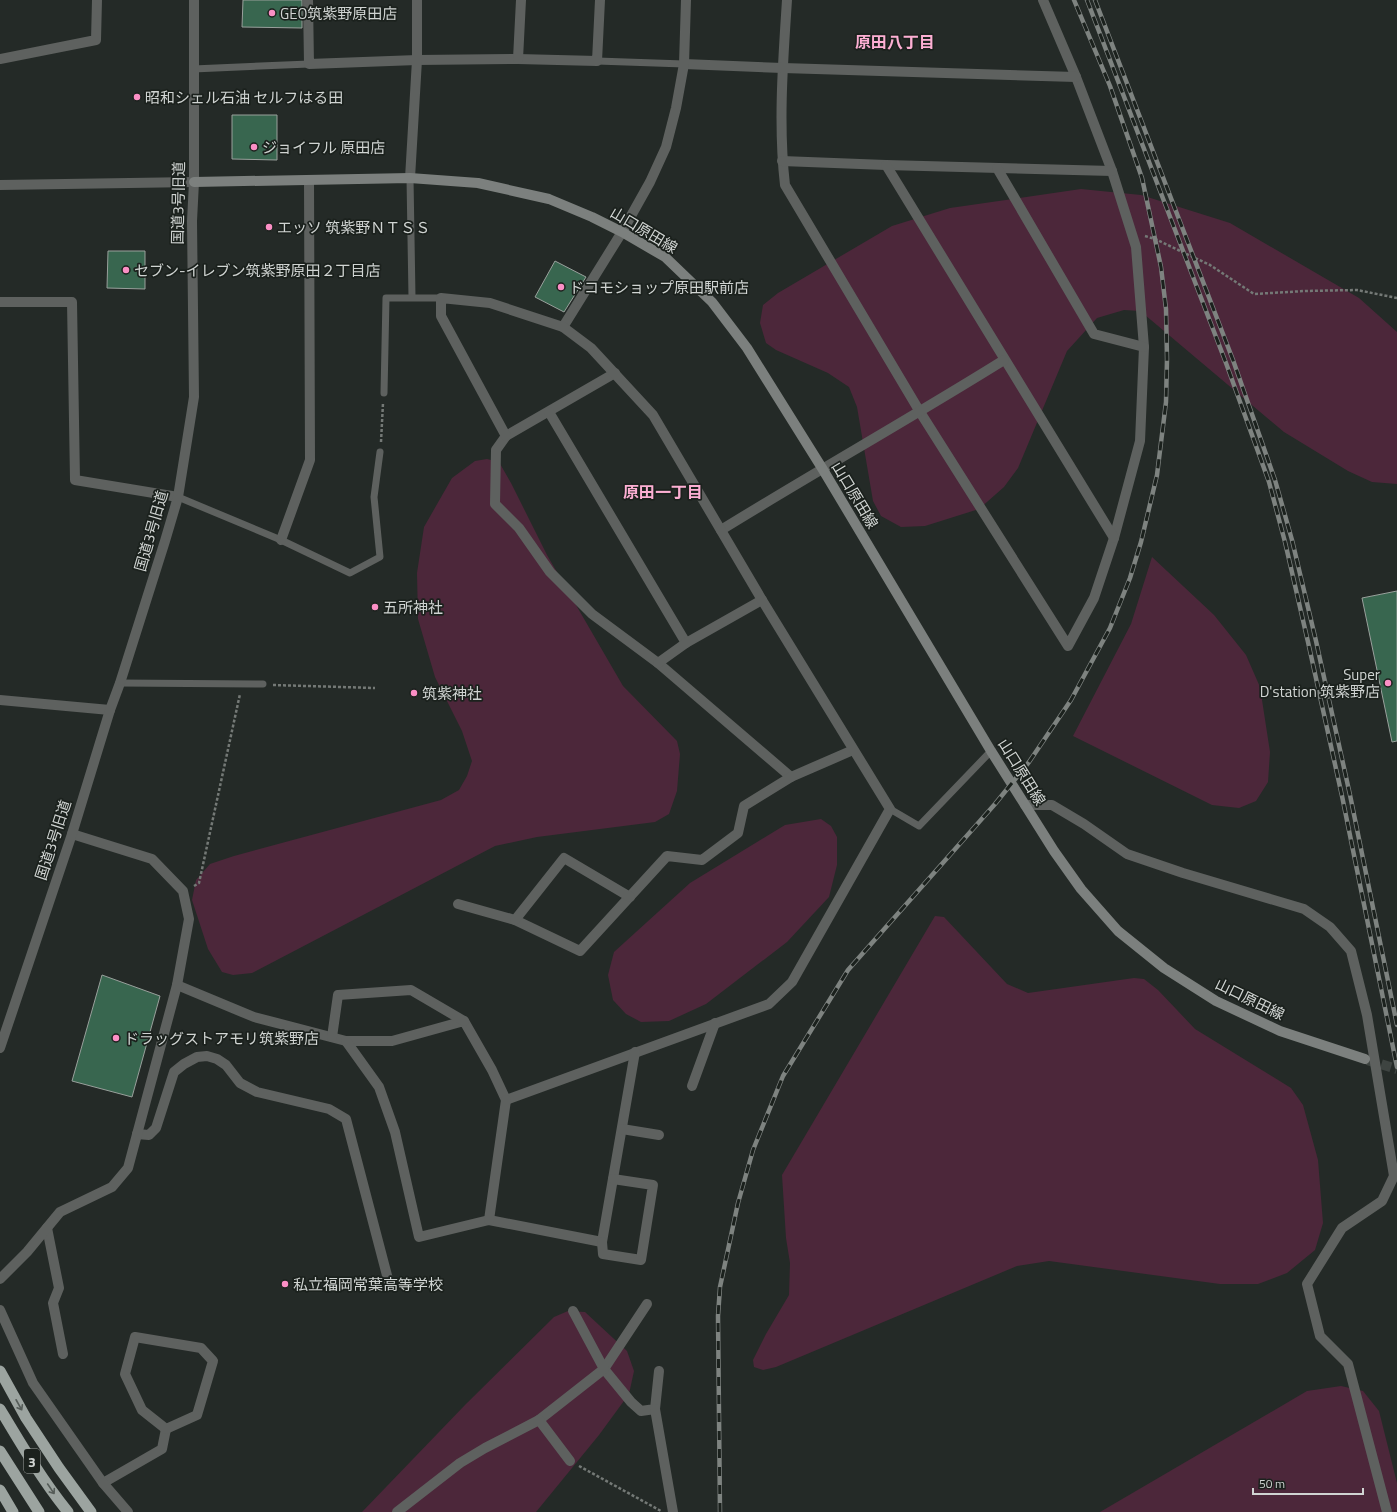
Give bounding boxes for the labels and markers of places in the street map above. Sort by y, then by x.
place label: GEO筑紫野原田店 [280,2,397,25]
marker: GEO筑紫野原田店 [267,8,277,18]
place label: 昭和シェル石油 セルフはる田 [145,86,343,109]
marker: 昭和シェル石油 セルフはる田 [132,92,142,102]
place label: ジョイフル 原田店 [262,136,385,159]
marker: ジョイフル 原田店 [249,142,259,152]
place label: エッソ 筑紫野ＮＴＳＳ [277,216,430,239]
marker: エッソ 筑紫野ＮＴＳＳ [264,222,274,232]
place label: セブン-イレブン筑紫野原田２丁目店 [134,259,381,282]
marker: セブン-イレブン筑紫野原田２丁目店 [121,265,131,275]
place label: ドコモショップ原田駅前店 [569,276,749,299]
marker: ドコモショップ原田駅前店 [556,282,566,292]
place label: 五所神社 [383,596,443,619]
marker: 五所神社 [370,602,380,612]
place label: Super D'station 筑紫野店 [1260,663,1380,703]
marker: Super D'station 筑紫野店 [1383,678,1393,688]
place label: 筑紫神社 [422,682,482,705]
marker: 筑紫神社 [409,688,419,698]
place label: ドラッグストアモリ筑紫野店 [124,1027,319,1050]
marker: ドラッグストアモリ筑紫野店 [111,1033,121,1043]
place label: 私立福岡常葉高等学校 [293,1273,443,1296]
marker: 私立福岡常葉高等学校 [280,1279,290,1289]

